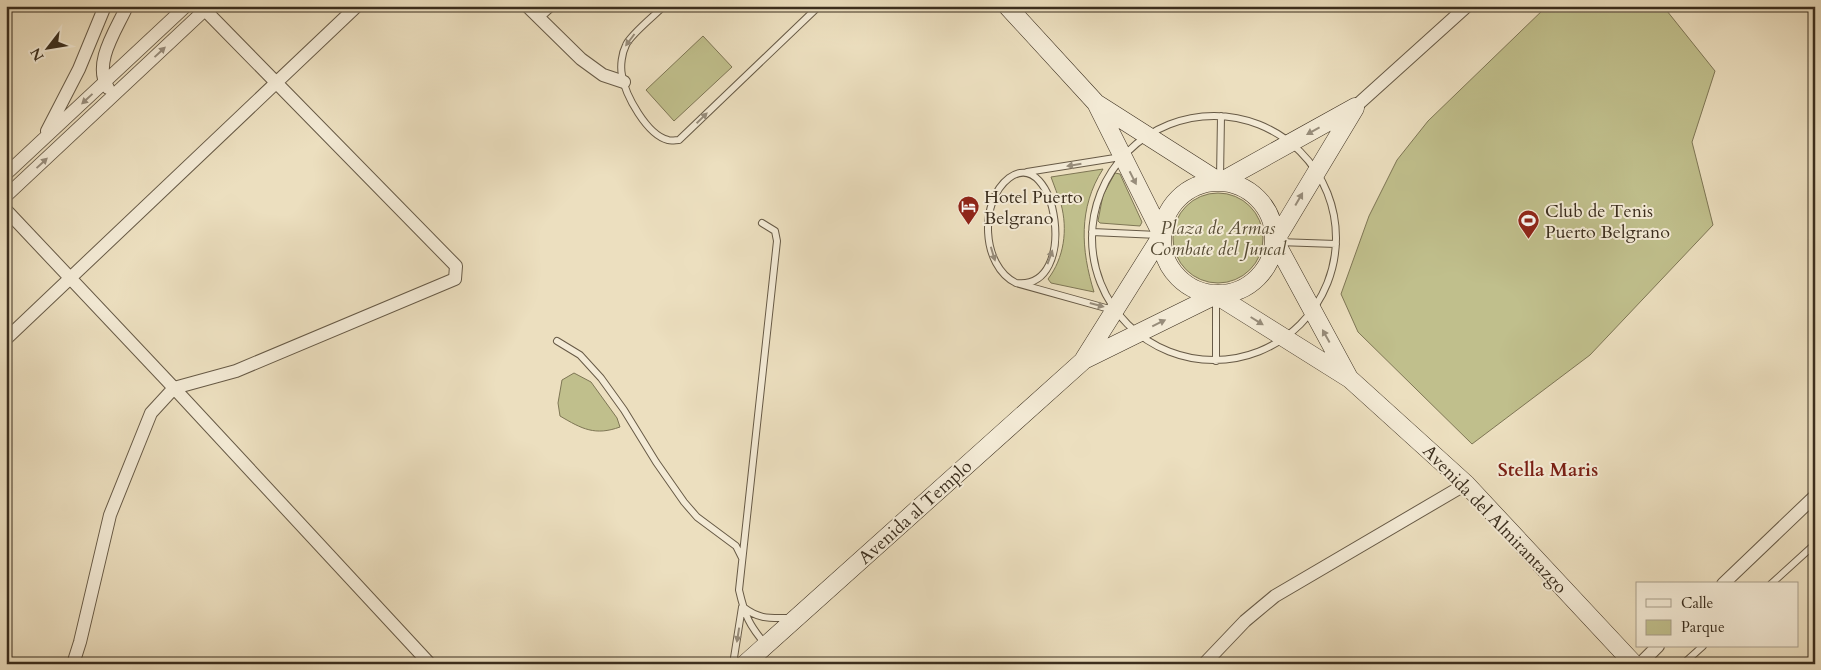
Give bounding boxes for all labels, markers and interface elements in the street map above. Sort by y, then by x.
north arrow [22,22,72,72]
one-way arrow [625,34,635,47]
text: N [26,44,49,65]
one-way arrow [154,46,166,58]
one-way arrow [81,93,93,105]
one-way arrow [696,112,708,124]
one-way arrow [1305,127,1320,135]
one-way arrow [35,157,47,169]
one-way arrow [1066,161,1082,169]
one-way arrow [1129,171,1137,185]
place label: Hotel Puerto Belgrano [984,185,1083,231]
one-way arrow [1295,193,1304,206]
hotel icon: Hotel Puerto Belgrano [956,195,980,226]
place label: Club de Tenis Puerto Belgrano [1545,199,1670,245]
sports icon: Club de Tenis Puerto Belgrano [1517,209,1541,240]
park label: Plaza de Armas Combate del Juncal [1150,216,1287,262]
one-way arrow [989,246,997,261]
one-way arrow [1047,249,1055,264]
one-way arrow [1089,301,1104,309]
one-way arrow [1251,316,1264,326]
one-way arrow [1152,319,1166,327]
one-way arrow [1322,329,1330,344]
street label: Avenida del Almirantazgo [1417,439,1573,600]
street label: Avenida al Templo [853,454,978,570]
district label: Stella Maris [1498,457,1598,483]
legend [1636,582,1798,648]
text: Calle [1681,593,1714,613]
text: Parque [1681,617,1725,637]
one-way arrow [734,627,742,643]

